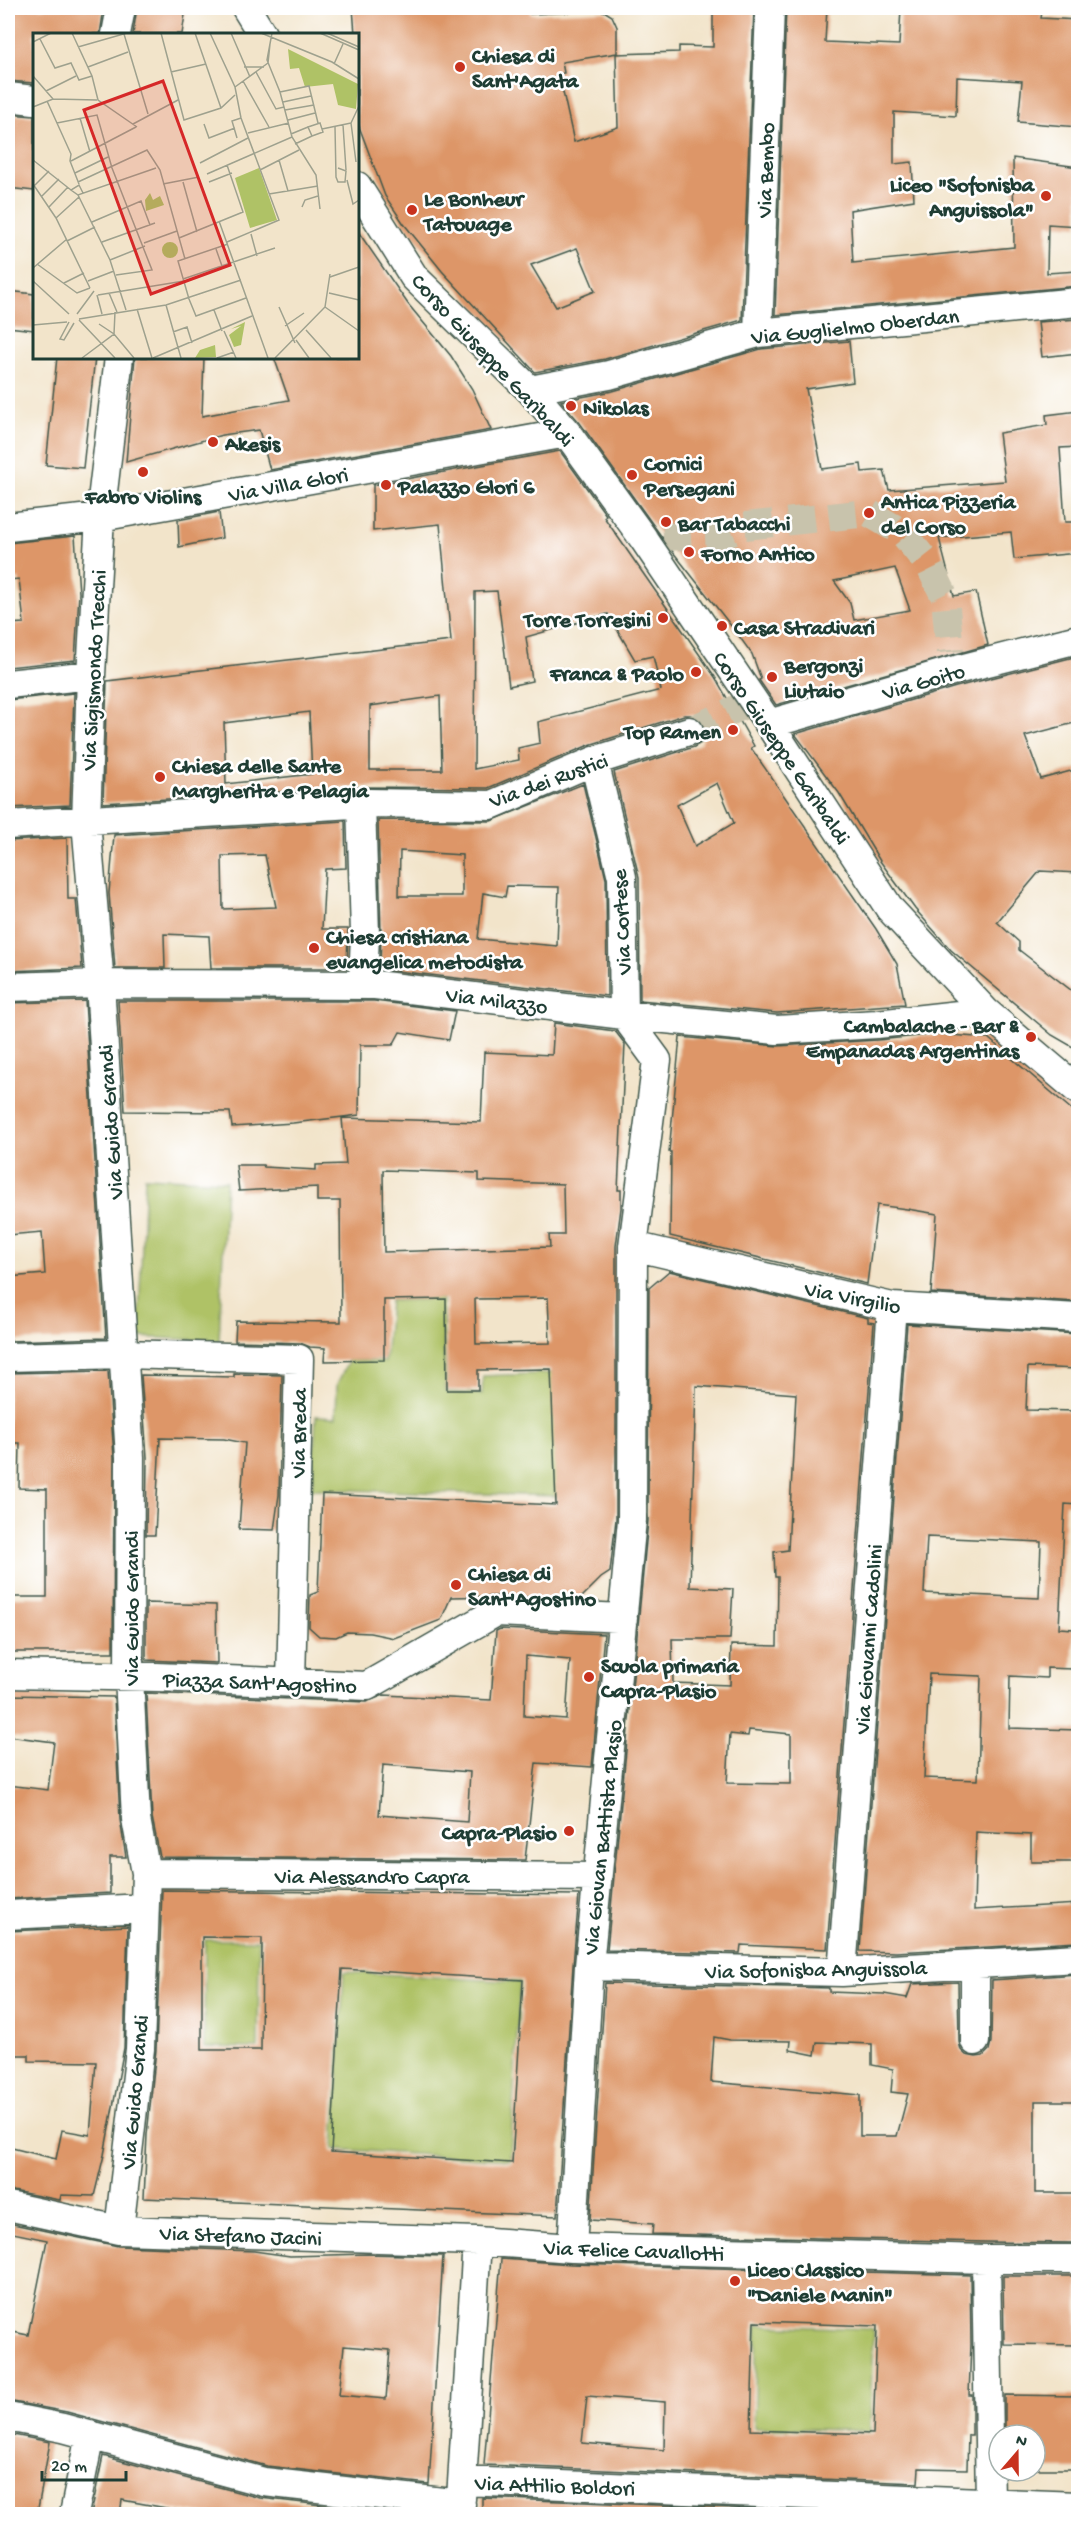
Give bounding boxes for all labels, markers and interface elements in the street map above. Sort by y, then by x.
inset map [33,33,358,358]
place label: Chiesa di Sant'Agata [471,45,580,96]
marker: Chiesa di Sant'Agata [453,60,467,74]
street label: Via Bembo [753,122,783,219]
place label: Liceo "Sofonisba Anguissola" [890,174,1036,225]
place label: Le Bonheur Tatouage [422,188,525,239]
marker: Liceo "Sofonisba Anguissola" [1039,189,1053,203]
marker: Le Bonheur Tatouage [405,203,419,217]
street label: Corso Giuseppe Garibaldi [404,270,578,454]
street label: Via Guglielmo Oberdan [749,305,961,353]
place label: Nikolas [583,397,650,423]
marker: Nikolas [564,399,578,413]
place label: Akesis [224,433,282,459]
marker: Akesis [206,435,220,449]
place label: Cornici Persegani [643,453,735,504]
street label: Via Villa Glori [226,464,351,510]
marker: Fabro Violins [136,465,150,479]
marker: Cornici Persegani [625,468,639,482]
place label: Palazzo Glori 6 [397,476,535,502]
marker: Palazzo Glori 6 [379,478,393,492]
place label: Fabro Violins [84,486,203,512]
place label: Antica Pizzeria del Corso [880,491,1017,542]
marker: Antica Pizzeria del Corso [862,506,876,520]
place label: Bar Tabacchi [677,513,791,539]
marker: Bar Tabacchi [659,515,673,529]
place label: Forno Antico [700,543,815,569]
marker: Forno Antico [682,545,696,559]
street label: Via Sigismondo Trecchi [78,569,114,772]
place label: Torre Torresini [522,609,651,635]
marker: Torre Torresini [656,611,670,625]
place label: Casa Stradivari [733,617,875,643]
marker: Casa Stradivari [715,619,729,633]
street label: Corso Giuseppe Garibaldi [705,648,854,851]
place label: Bergonzi Liutaio [783,655,863,706]
street label: Via Goito [879,660,968,708]
place label: Franca & Paolo [549,663,685,689]
marker: Franca & Paolo [689,665,703,679]
marker: Bergonzi Liutaio [765,670,779,684]
place label: Top Ramen [622,721,722,747]
marker: Top Ramen [726,723,740,737]
street label: Via dei Rustici [485,749,612,817]
place label: Chiesa delle Sante Margherita e Pelagia [171,755,370,806]
marker: Chiesa delle Sante Margherita e Pelagia [153,770,167,784]
street label: Via Cortese [608,868,640,976]
place label: Chiesa cristiana evangelica metodista [325,926,524,977]
marker: Chiesa cristiana evangelica metodista [307,941,321,955]
street label: Via Milazzo [443,984,549,1022]
place label: Cambalache - Bar & Empanadas Argentinas [806,1015,1021,1066]
marker: Cambalache - Bar & Empanadas Argentinas [1024,1030,1038,1044]
street label: Via Guido Grandi [95,1044,131,1201]
street label: Via Virgilio [801,1278,903,1322]
street label: Via Breda [287,1387,315,1479]
street label: Via Guido Grandi [121,1531,147,1686]
street label: Via Giovanni Cadolini [851,1543,891,1736]
place label: Chiesa di Sant'Agostino [467,1563,597,1614]
marker: Chiesa di Sant'Agostino [449,1578,463,1592]
place label: Scuola primaria Capra-Plasio [600,1655,740,1706]
street label: Piazza Sant'Agostino [161,1669,357,1701]
marker: Scuola primaria Capra-Plasio [582,1670,596,1684]
street label: Via Giovan Battista Plasio [580,1719,630,1957]
place label: Capra-Plasio [441,1822,558,1848]
marker: Capra-Plasio [562,1824,576,1838]
street label: Via Alessandro Capra [274,1866,470,1892]
street label: Via Sofonisba Anguissola [704,1957,928,1987]
street label: Via Guido Grandi [117,2014,157,2172]
street label: Via Stefano Jacini [158,2222,322,2254]
street label: Via Felice Cavallotti [542,2237,725,2269]
place label: Liceo Classico "Daniele Manin" [747,2259,893,2310]
marker: Liceo Classico "Daniele Manin" [728,2274,742,2288]
north arrow [987,2423,1047,2483]
text: N [1013,2431,1030,2453]
scale bar [42,2444,126,2482]
text: 20 m [51,2457,87,2478]
street label: Via Attilio Boldori [473,2472,636,2504]

